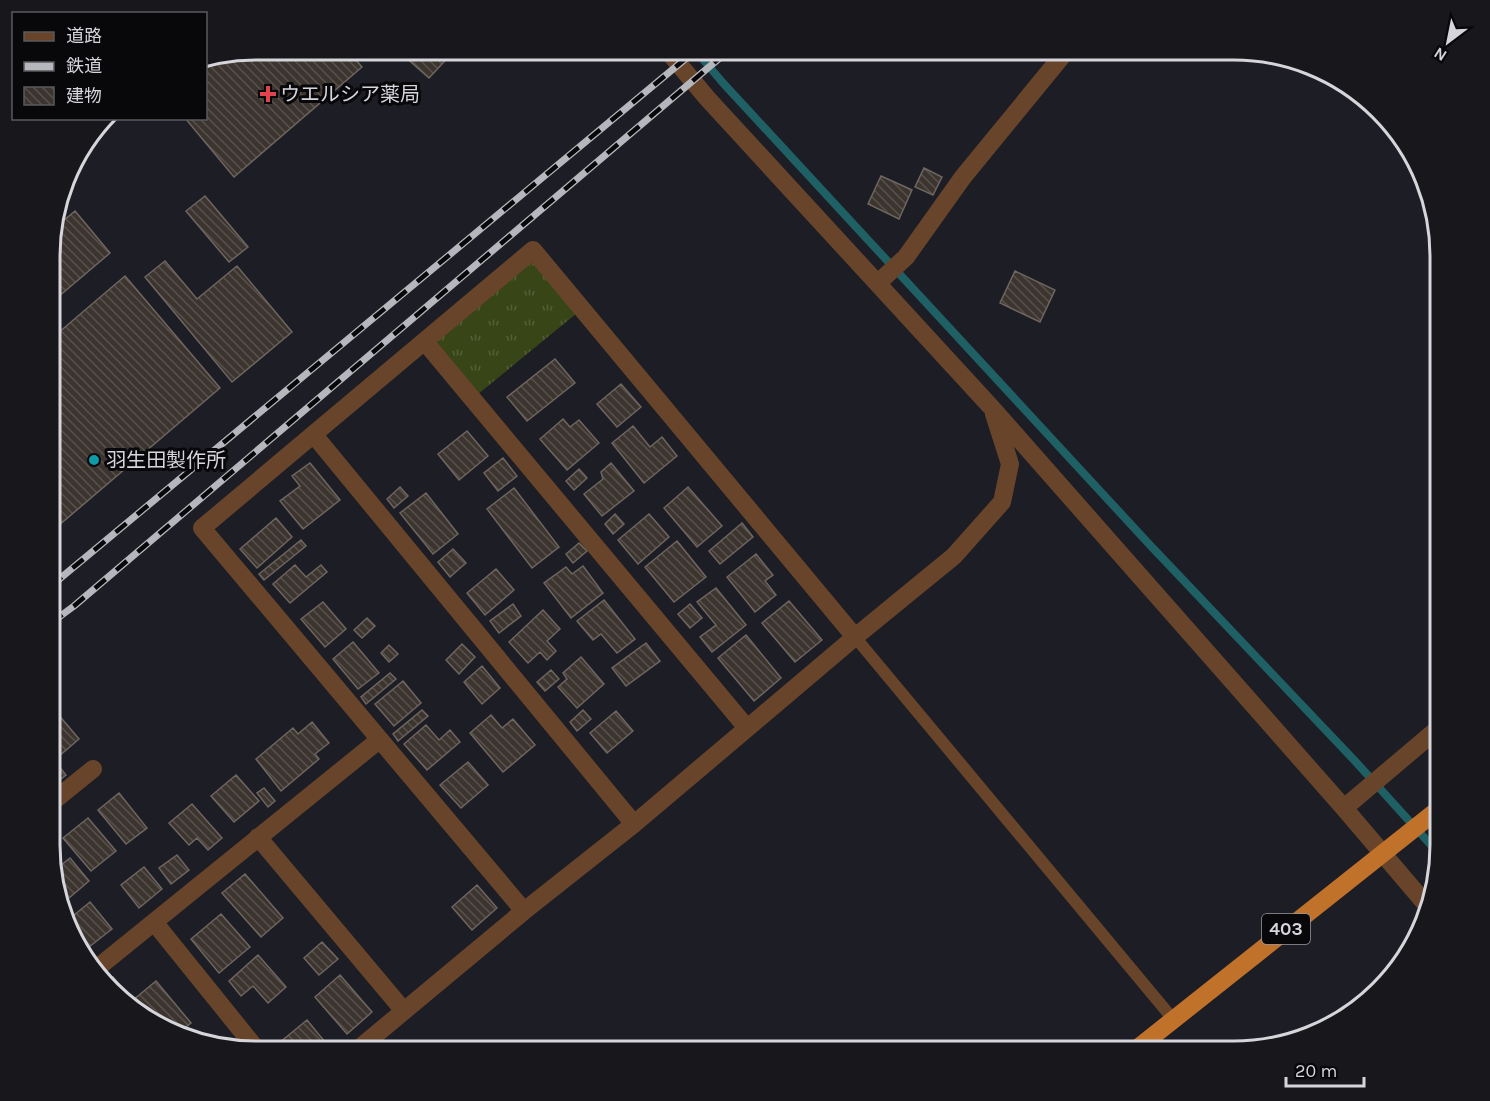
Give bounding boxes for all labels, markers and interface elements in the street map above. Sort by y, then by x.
legend [12,12,207,120]
north arrow [1418,12,1478,72]
text: 道路 [66,25,102,47]
text: N [1430,43,1450,65]
text: 鉄道 [66,55,102,77]
place label: ウエルシア薬局 [280,83,420,106]
text: 建物 [66,85,102,107]
marker: ウエルシア薬局 [261,87,275,101]
place label: 羽生田製作所 [106,449,226,472]
marker: 羽生田製作所 [87,453,101,467]
road number: 403 [1262,914,1310,944]
scale bar [1286,1050,1364,1088]
text: 20 m [1295,1060,1337,1082]

